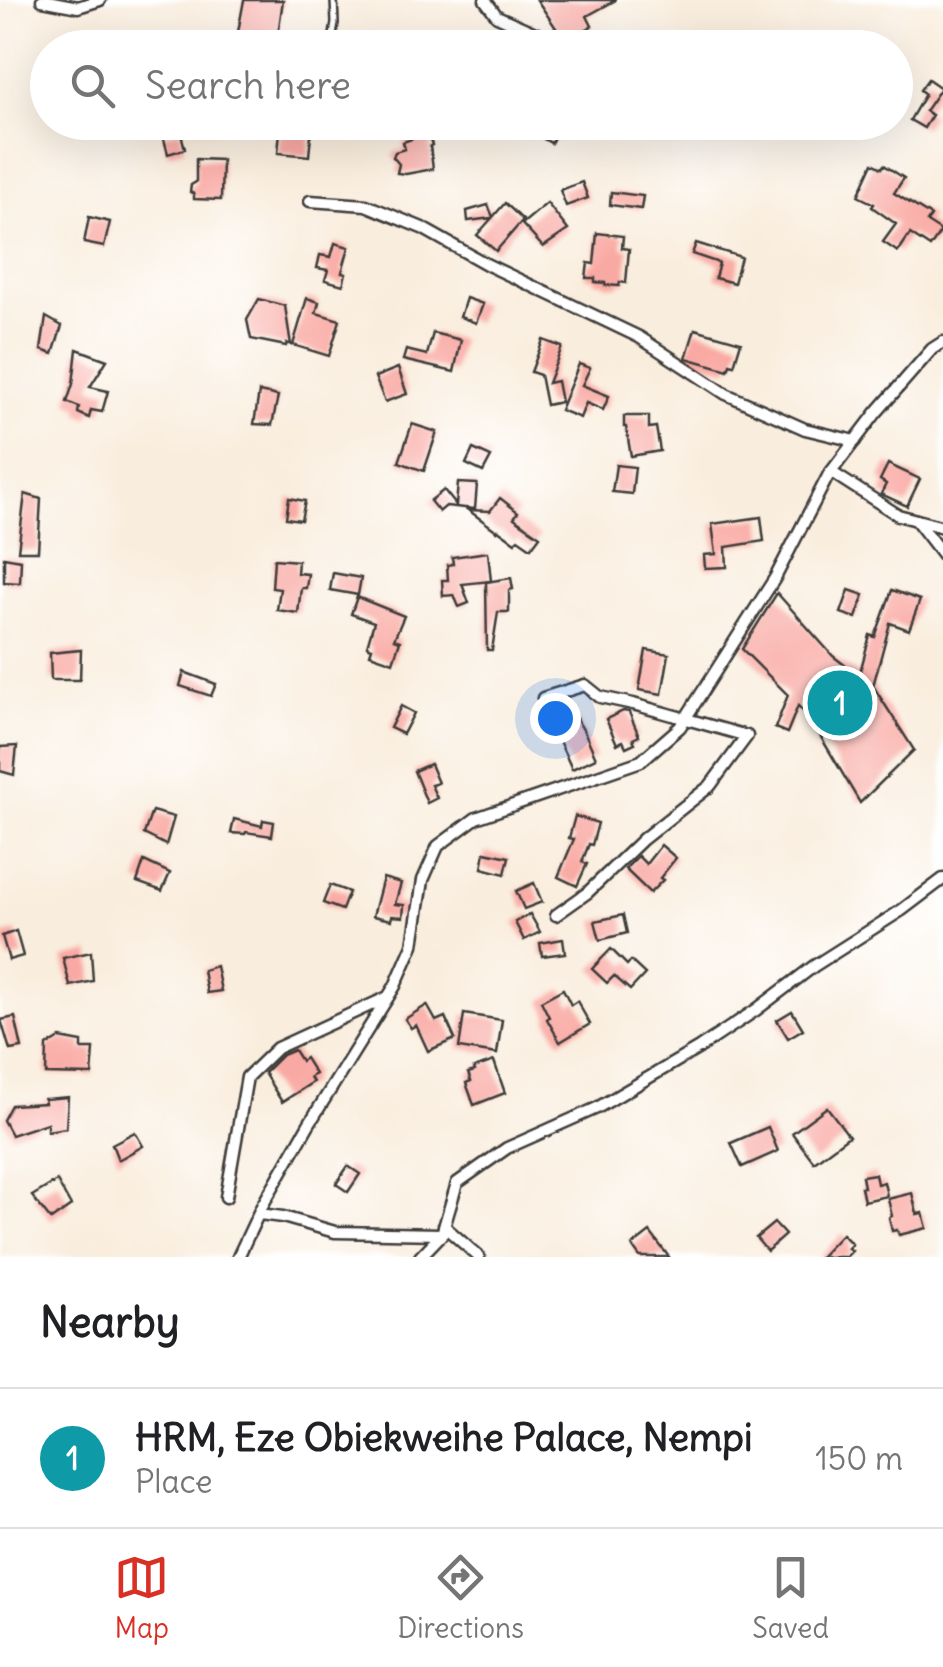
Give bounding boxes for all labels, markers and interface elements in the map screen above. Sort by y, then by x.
search box [30,30,913,140]
icon: search [65,58,120,113]
text: Search here [145,62,351,109]
pin: 1 [808,666,872,740]
your location [530,693,581,744]
text: Nearby [40,1296,179,1348]
text: HRM, Eze Obiekweihe Palace, Nempi [135,1414,753,1461]
text: 1 [66,1438,79,1479]
text: 150 m [815,1438,903,1479]
text: Place [135,1461,212,1502]
tab: Map [114,1550,169,1646]
tab: Directions [397,1550,524,1646]
tab: Saved [752,1550,829,1646]

